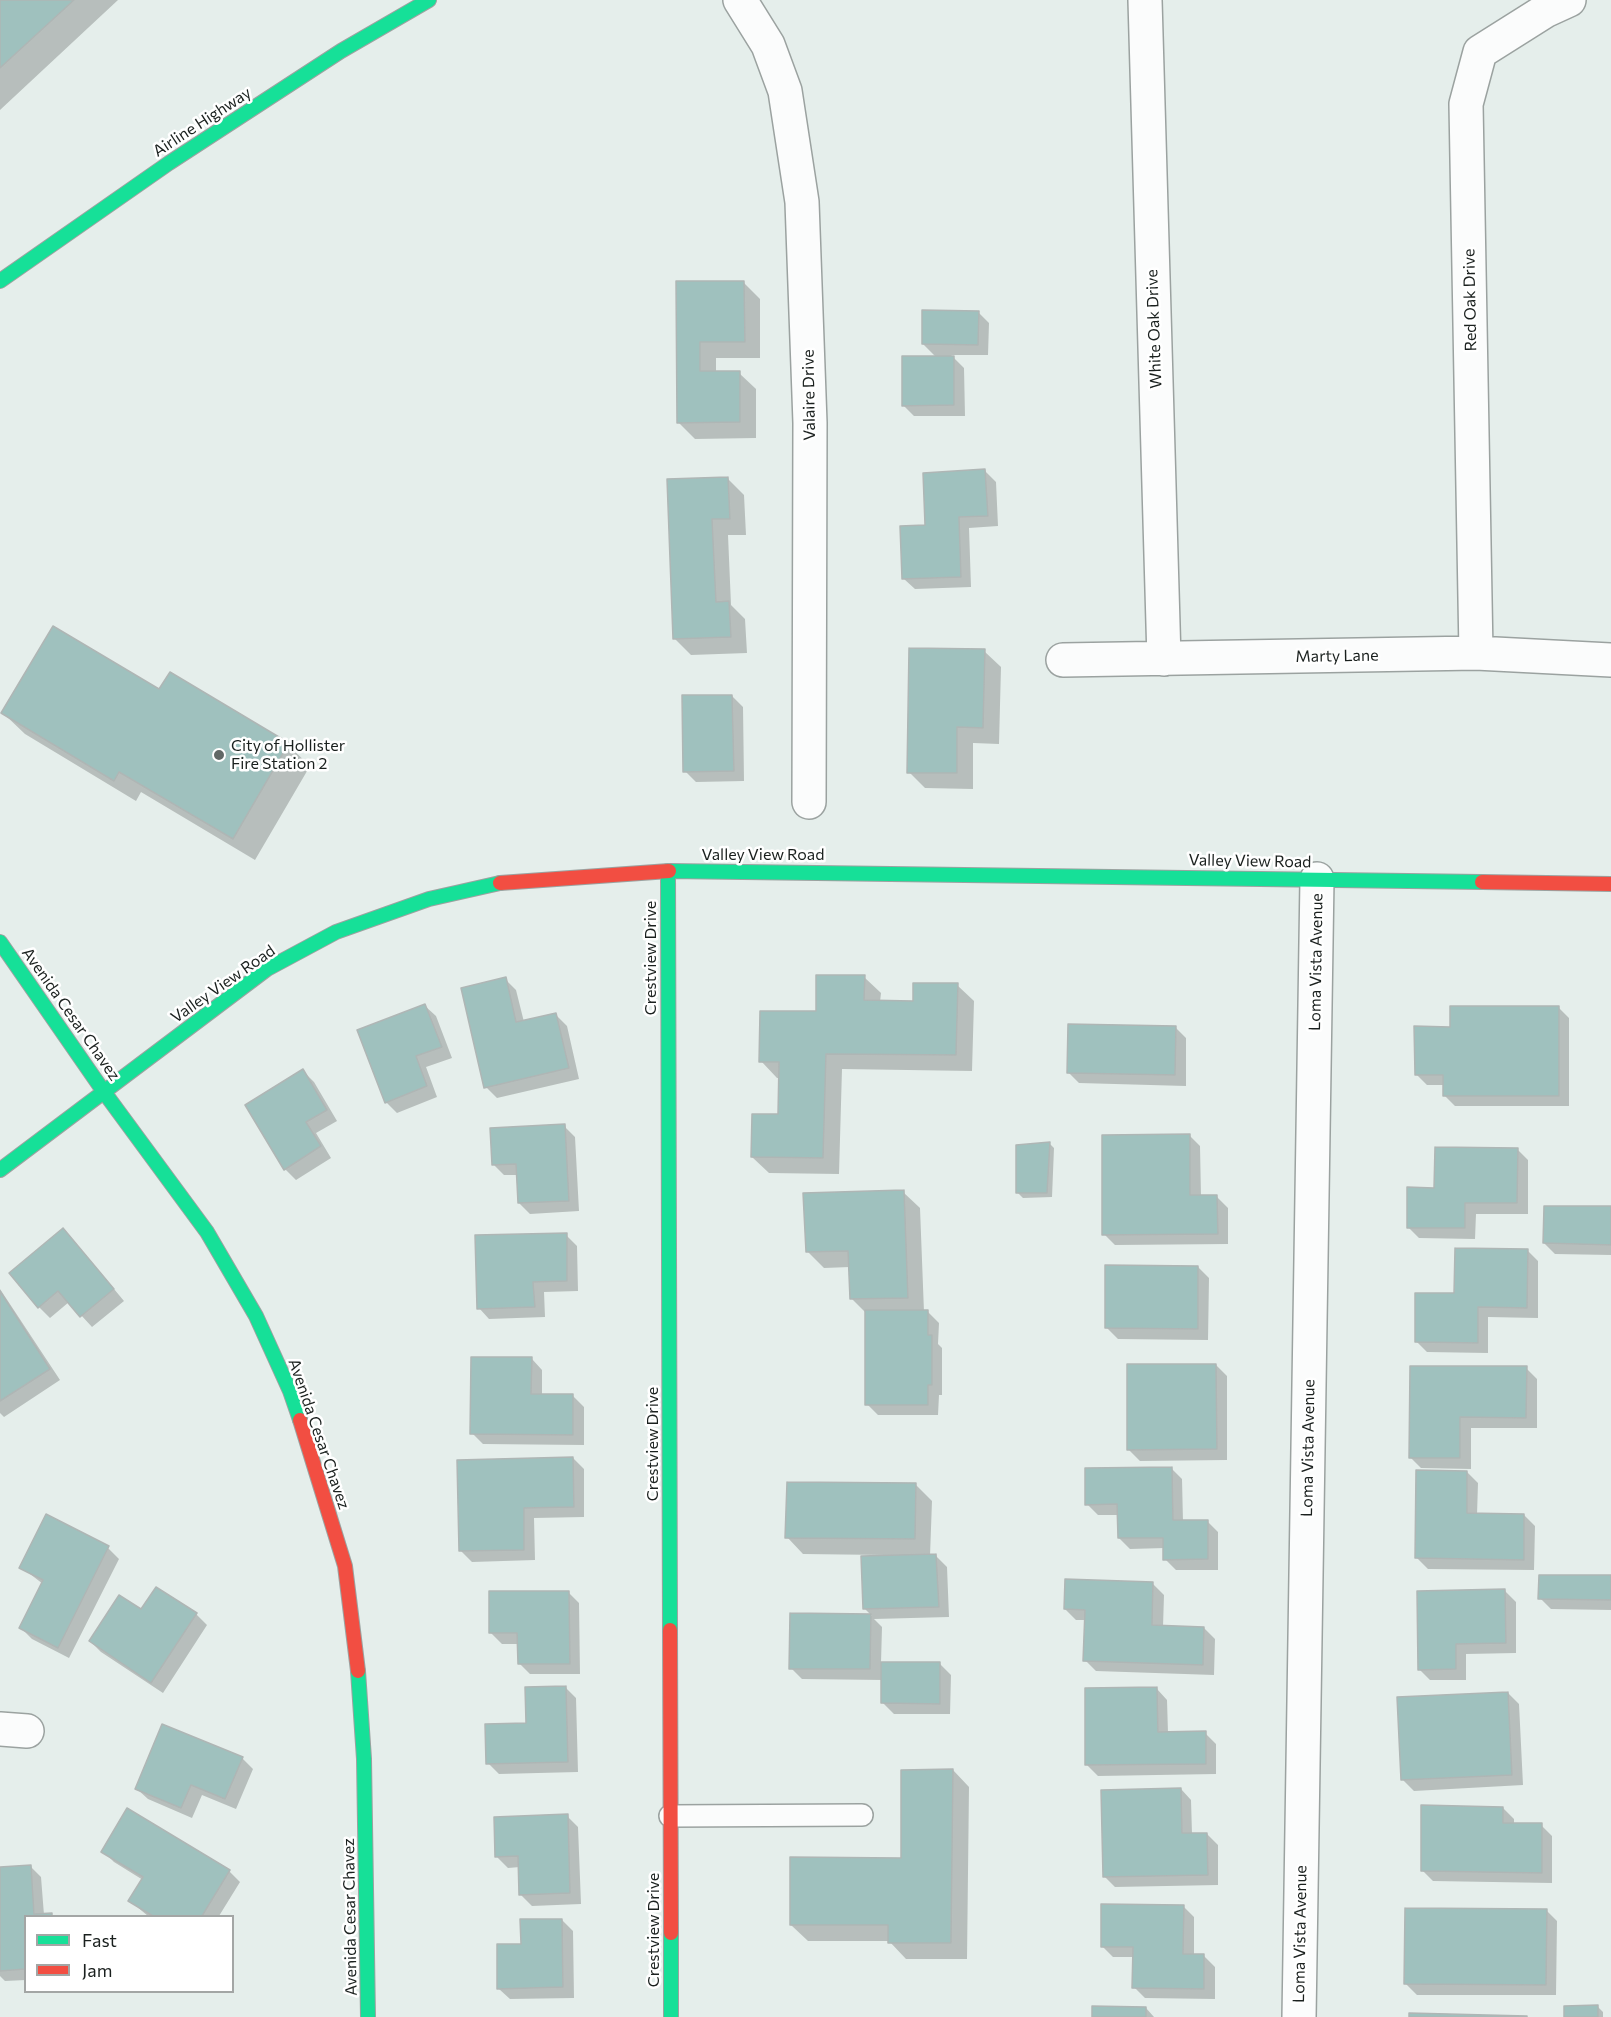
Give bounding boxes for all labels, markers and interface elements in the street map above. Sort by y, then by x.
street label: Airline Highway [149,83,255,161]
street label: Red Oak Drive [1460,248,1480,352]
street label: White Oak Drive [1142,269,1166,389]
street label: Valaire Drive [799,349,819,441]
street label: Marty Lane [1295,646,1379,666]
place label: City of Hollister Fire Station 2 [231,736,345,774]
marker: City of Hollister Fire Station 2 [212,748,226,762]
street label: Valley View Road [702,845,824,865]
street label: Valley View Road [1188,850,1312,872]
street label: Loma Vista Avenue [1305,893,1327,1031]
street label: Crestview Drive [641,901,661,1015]
street label: Valley View Road [167,941,279,1027]
street label: Avenida Cesar Chavez [18,944,124,1084]
street label: Avenida Cesar Chavez [284,1356,354,1512]
street label: Loma Vista Avenue [1297,1379,1319,1517]
street label: Crestview Drive [643,1387,663,1501]
street label: Avenida Cesar Chavez [339,1838,361,1996]
street label: Loma Vista Avenue [1289,1865,1311,2003]
street label: Crestview Drive [644,1873,664,1987]
legend [24,1915,234,1993]
text: Fast [82,1929,117,1951]
text: Jam [82,1959,112,1981]

